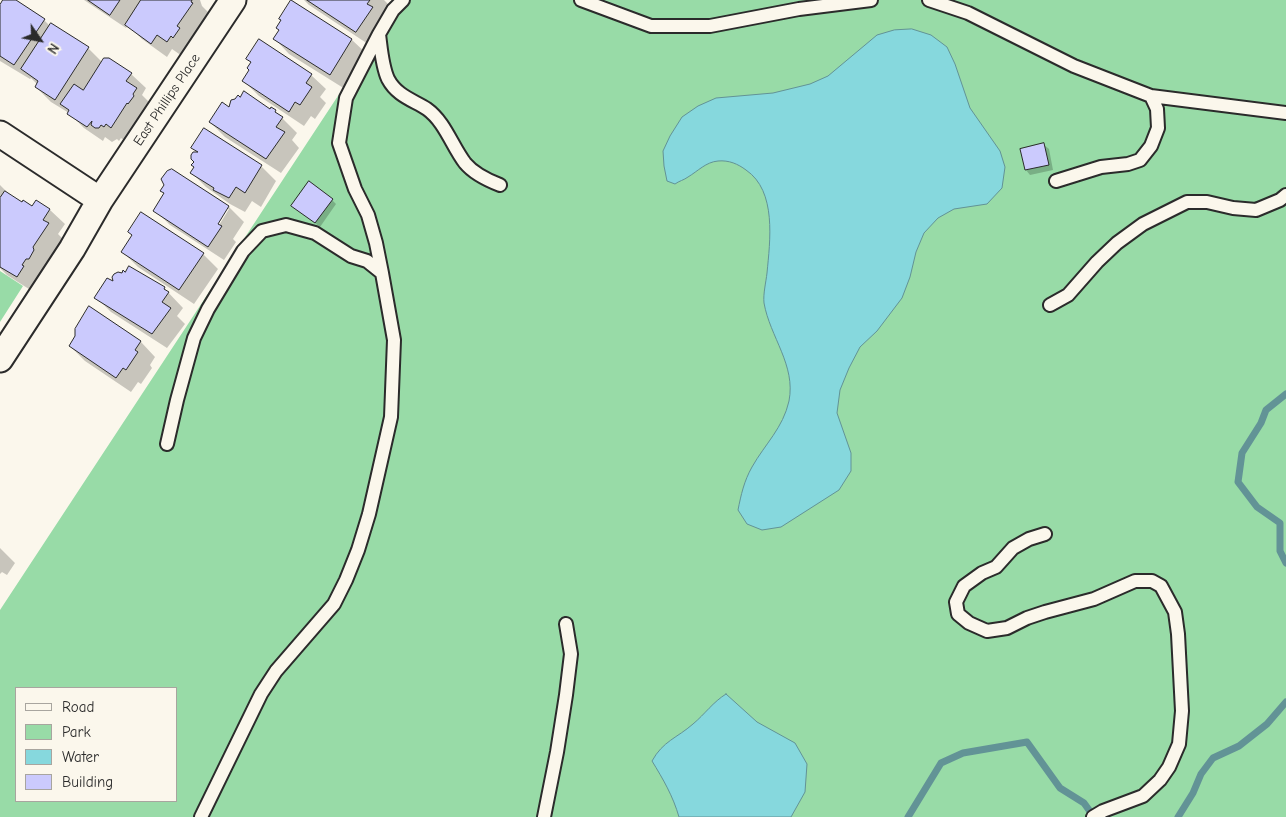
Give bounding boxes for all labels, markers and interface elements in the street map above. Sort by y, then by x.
north arrow [15,15,65,65]
text: N [43,40,63,57]
street label: East Phillips Place [130,51,204,149]
legend [15,687,178,802]
text: Road [62,698,94,716]
text: Park [62,723,91,741]
text: Water [62,748,99,766]
text: Building [62,773,113,791]

